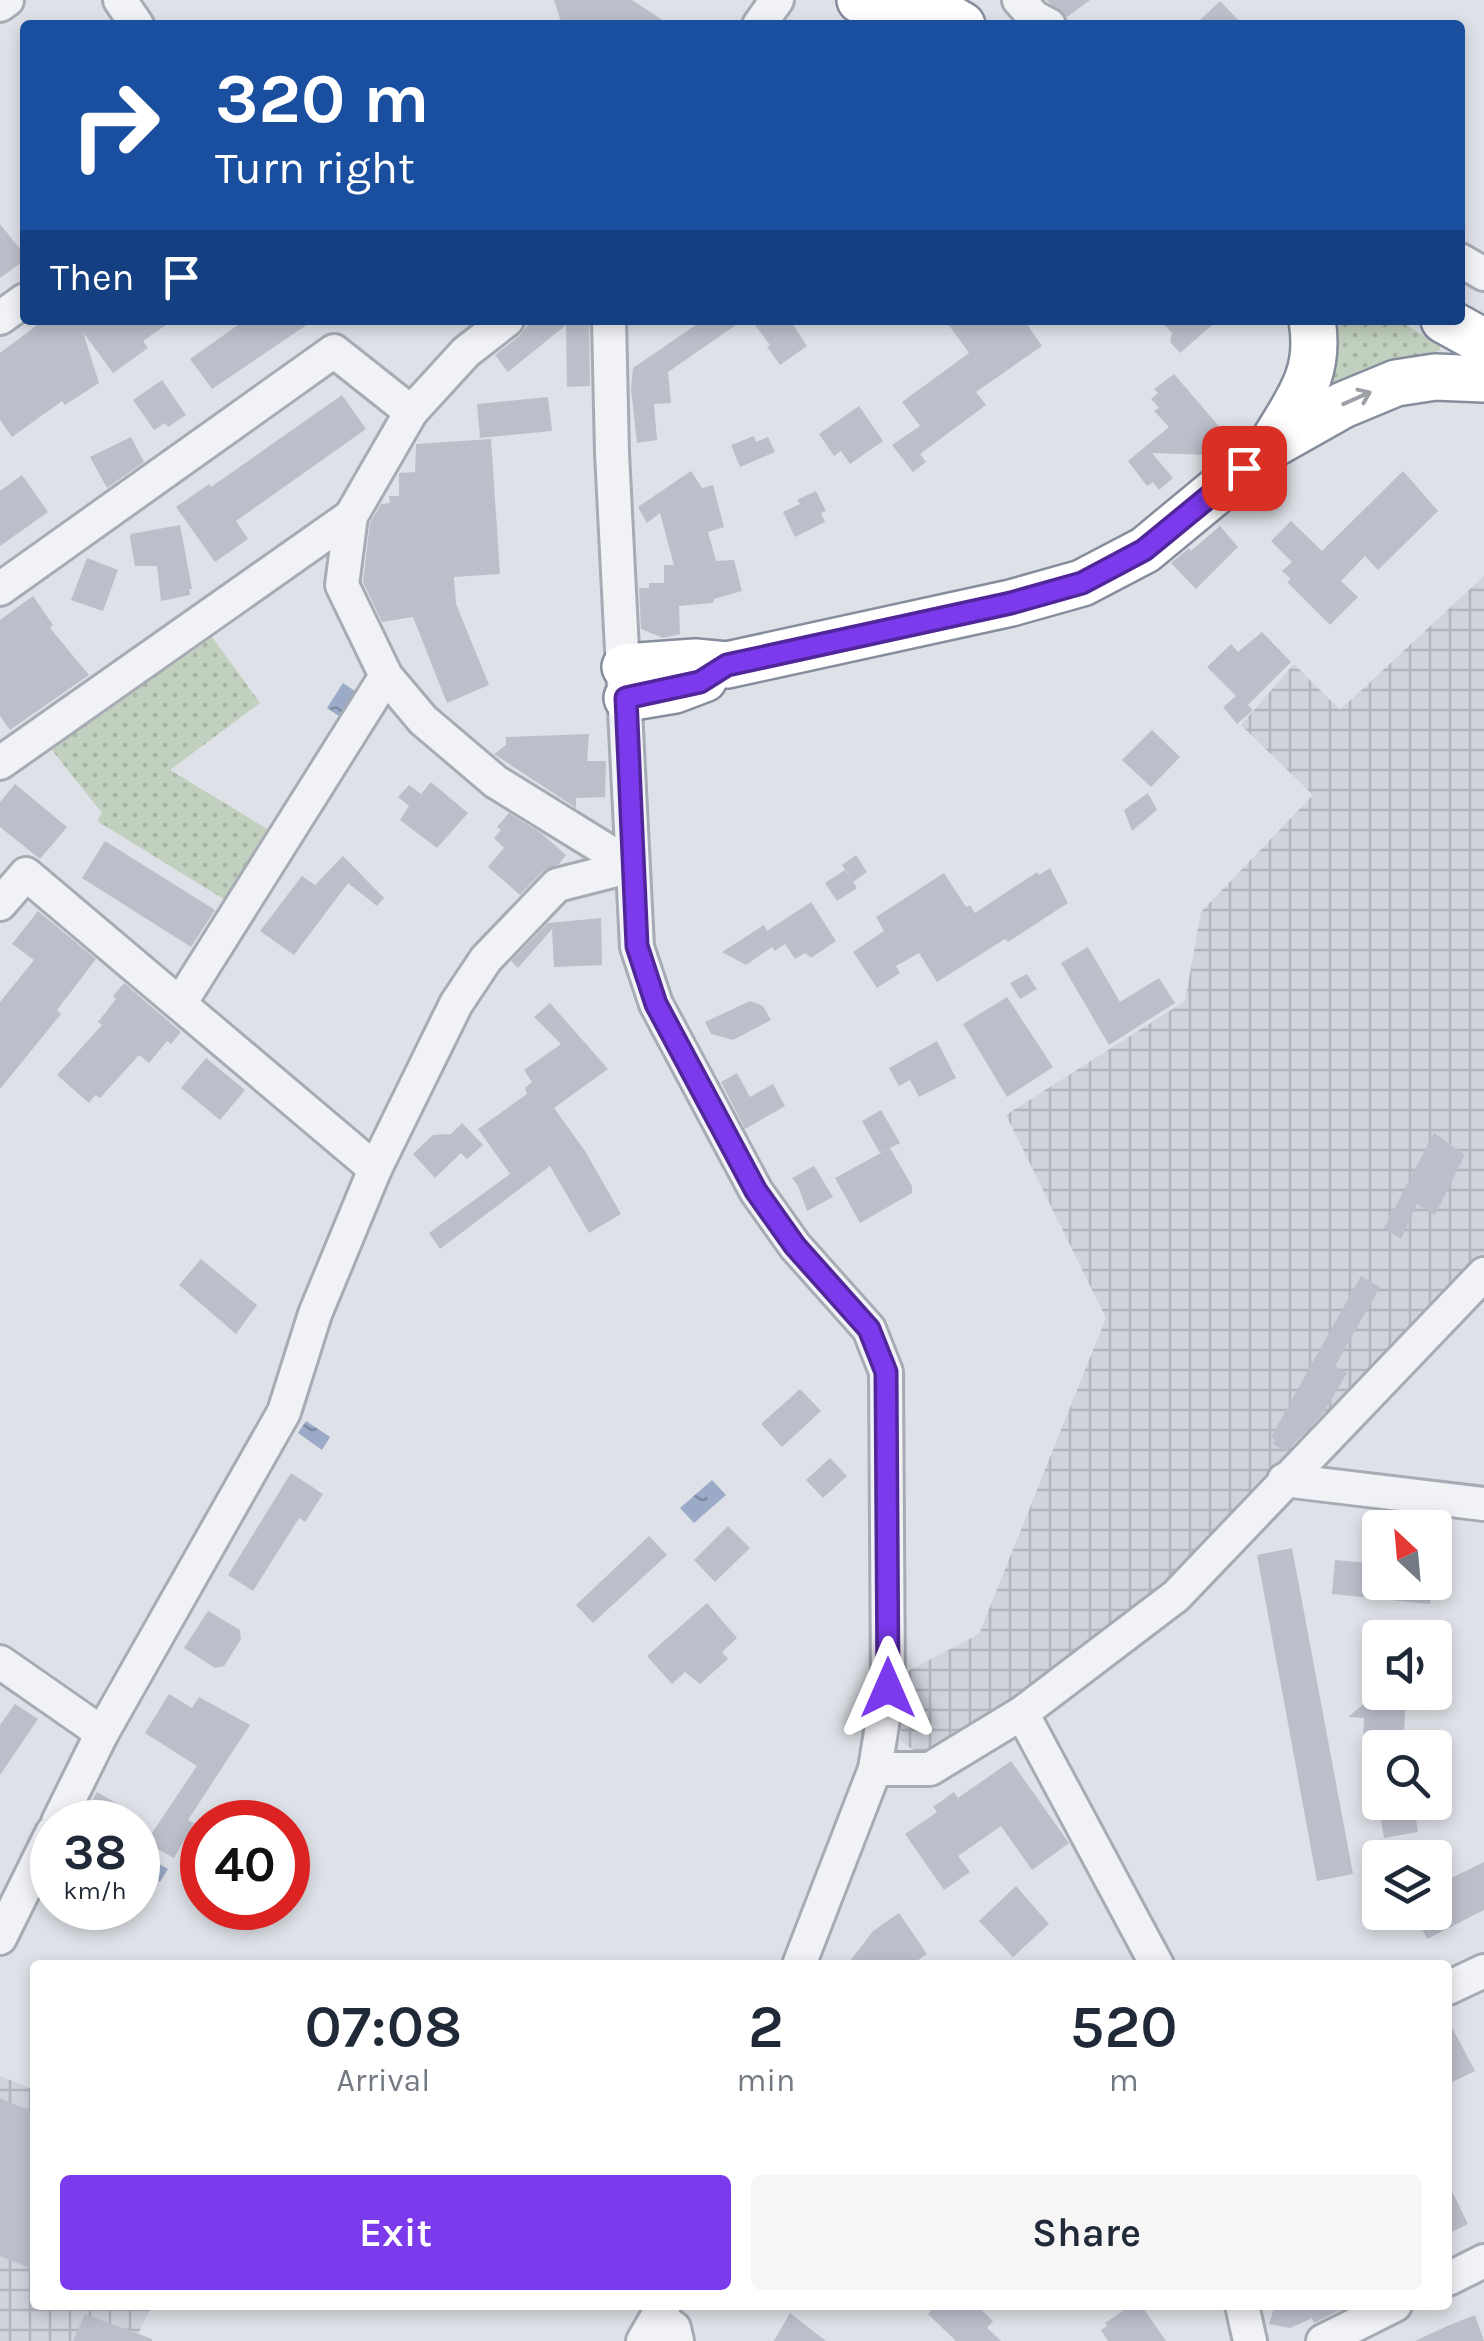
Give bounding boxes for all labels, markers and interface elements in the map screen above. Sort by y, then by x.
text: 320 m [215,58,429,140]
icon: right [50,60,180,190]
text: Turn right [215,142,415,194]
icon: arrive [154,250,209,305]
text: Then [50,255,134,300]
one-way arrow [1341,388,1372,406]
pin [1202,426,1287,511]
icon: arrive [1217,441,1272,496]
north arrow [1362,1510,1452,1600]
map controls [1362,1510,1452,1930]
button: sound [1362,1620,1452,1710]
position arrow [836,1636,940,1740]
button: search [1362,1730,1452,1820]
speed limit sign: 40 [180,1800,310,1930]
text: 38 [63,1823,127,1882]
button: layers [1362,1840,1452,1930]
text: km/h [63,1876,127,1905]
text: 07:08 [304,1992,462,2062]
text: 2 [748,1992,784,2062]
text: 520 [1070,1992,1178,2062]
text: Arrival [336,2062,430,2099]
text: min [737,2062,795,2099]
text: m [1109,2062,1139,2099]
button: Exit [60,2175,731,2290]
button: Share [751,2175,1422,2290]

